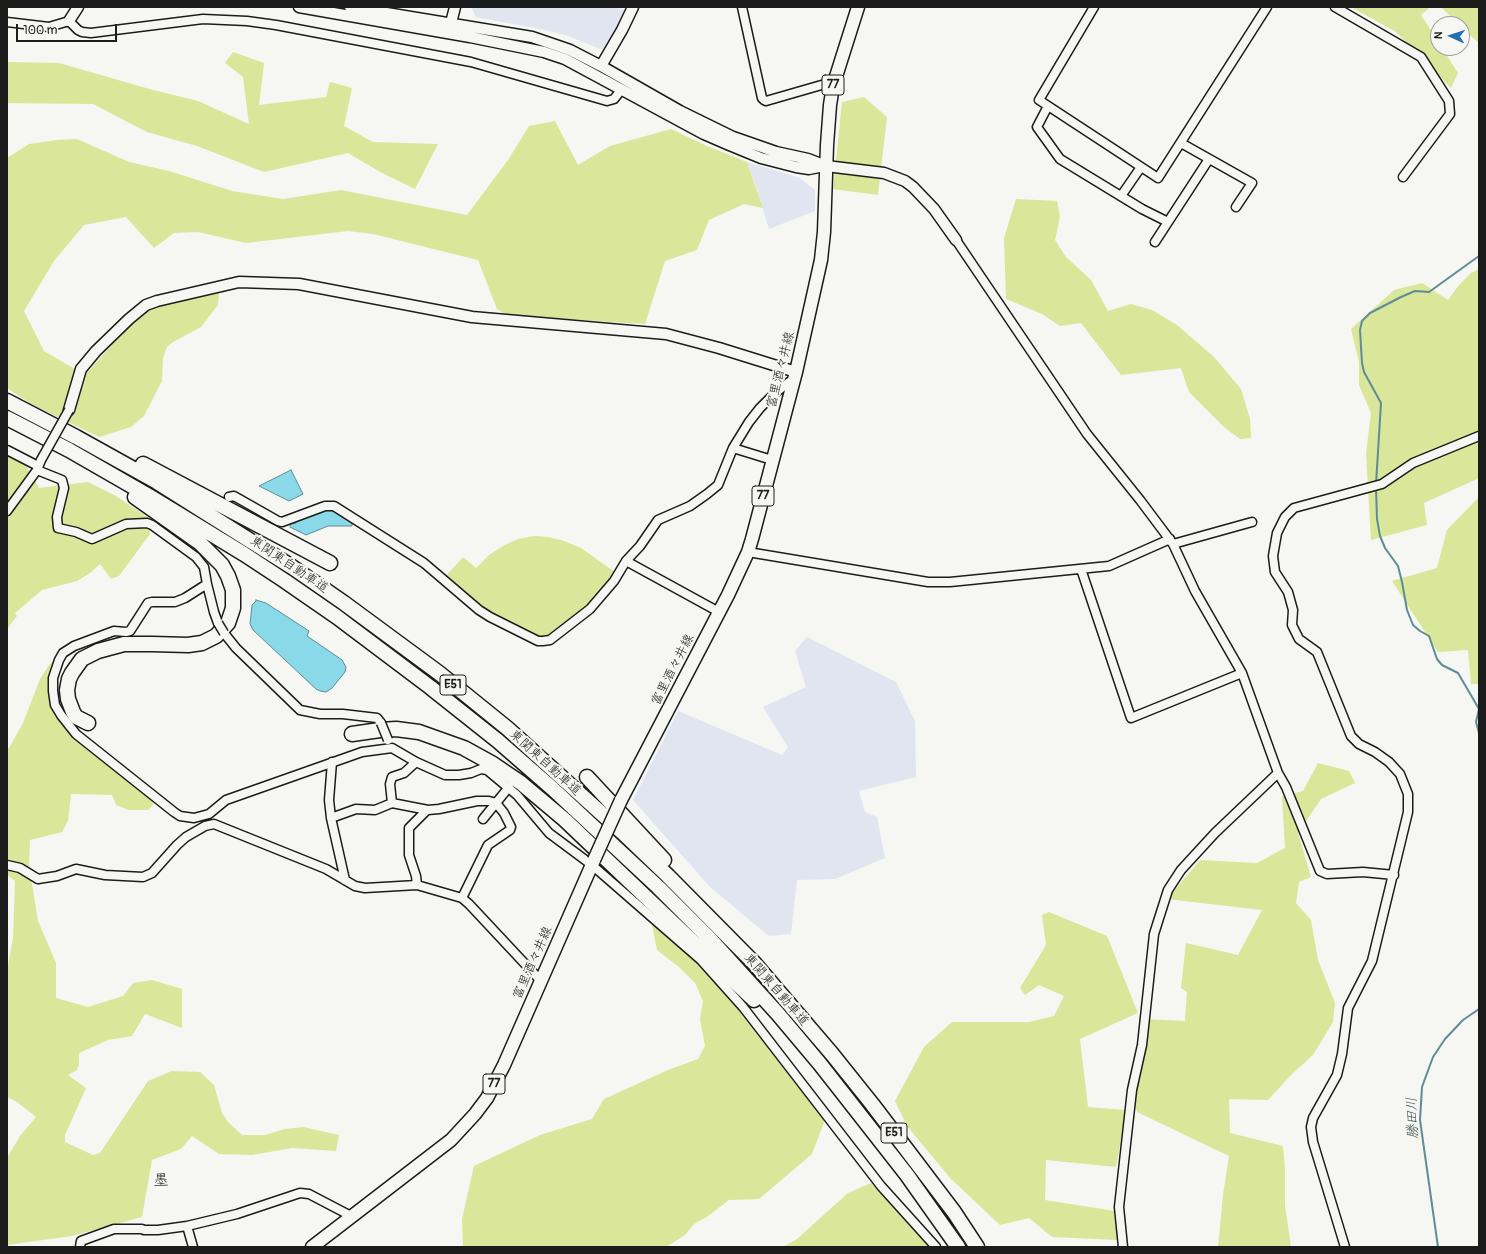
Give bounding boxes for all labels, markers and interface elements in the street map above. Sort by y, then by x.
scale bar [18,16,119,42]
north arrow [1430,16,1470,56]
text: 100 m [23,23,57,38]
text: N [1432,31,1445,39]
road number: 77 [822,75,844,95]
street label: 富里酒々井線 [764,330,798,410]
road number: 77 [752,486,774,506]
street label: 東関東自動車道 [247,533,331,597]
street label: 富里酒々井線 [648,632,698,708]
road number: E51 [440,675,466,695]
street label: 東関東自動車道 [506,727,584,799]
street label: 富里酒々井線 [510,924,556,1002]
street label: 東関東自動車道 [740,951,812,1029]
road number: 77 [483,1074,505,1094]
water label: 勝田川 [1404,1097,1422,1139]
road number: E51 [881,1123,907,1143]
district label: 墨 [154,1172,168,1190]

